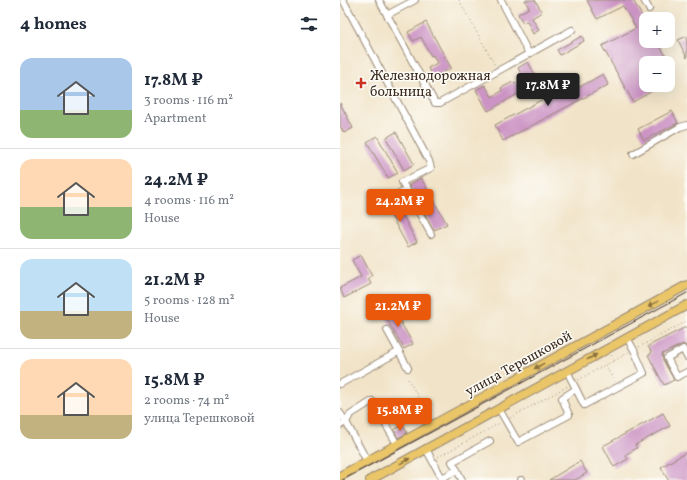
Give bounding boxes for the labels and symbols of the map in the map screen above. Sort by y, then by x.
place label: Железнодорожная больница [370,67,490,102]
pin: 17.8M ₽ [511,73,585,107]
marker: Железнодорожная больница [355,77,367,89]
pin: 24.2M ₽ [363,189,437,223]
pin: 21.2M ₽ [361,294,435,328]
one-way arrow [647,301,659,307]
street label: улица Терешковой [462,327,576,402]
one-way arrow [586,354,598,361]
one-way arrow [533,363,544,369]
pin: 15.8M ₽ [363,398,437,432]
one-way arrow [399,458,410,464]

